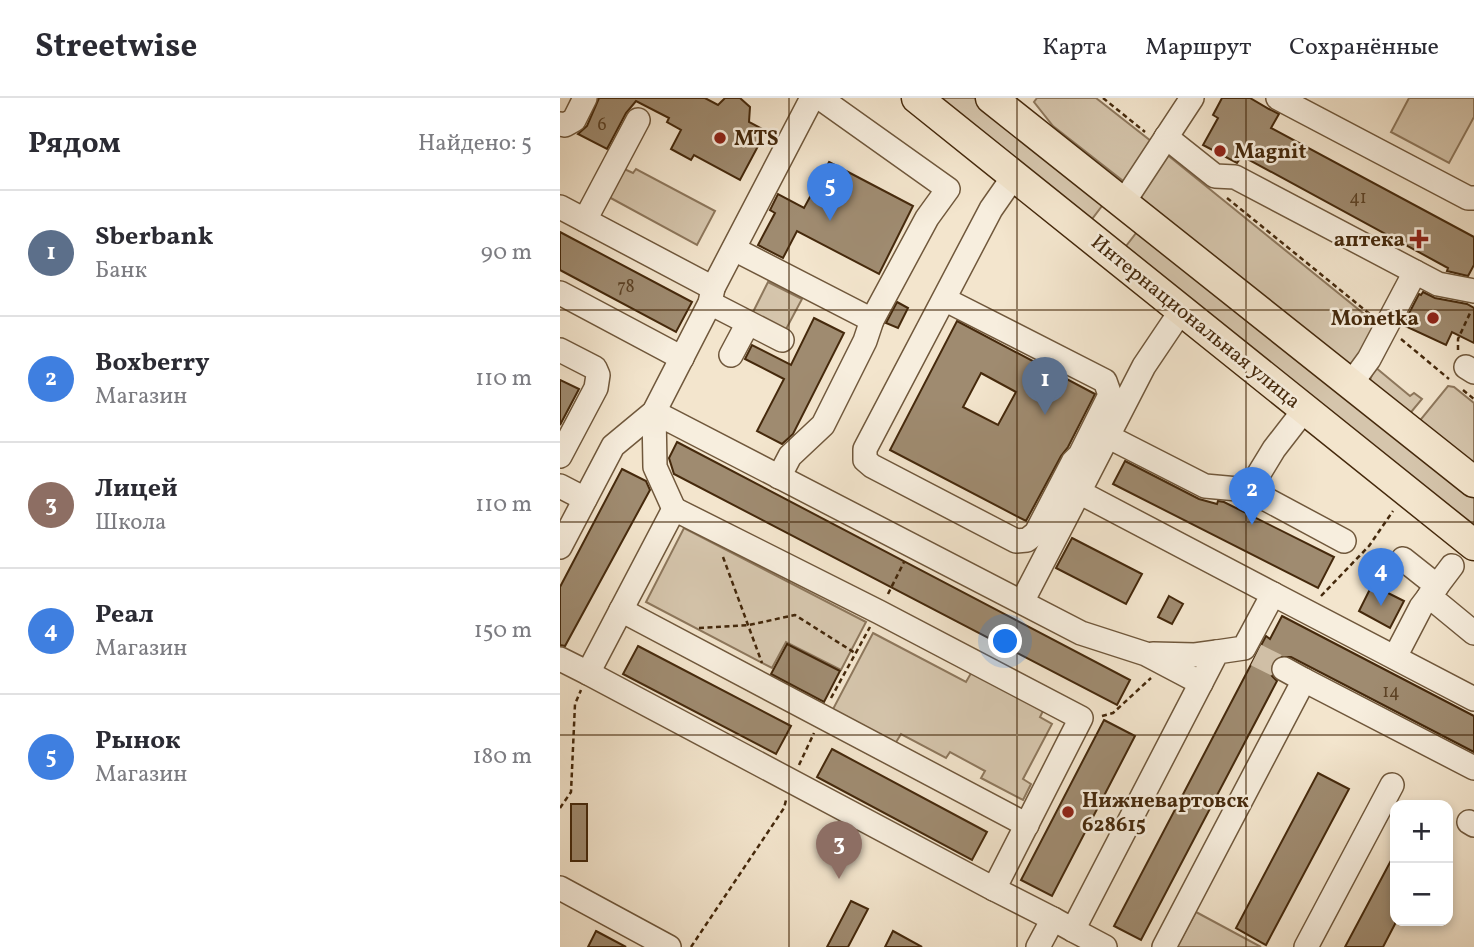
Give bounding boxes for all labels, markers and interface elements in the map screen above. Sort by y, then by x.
text: Streetwise [35,25,197,71]
text: Карта [1042,31,1107,65]
text: Маршрут [1145,31,1251,65]
text: Сохранённые [1289,31,1439,65]
house number: 6 [597,113,607,138]
text: Рядом [28,123,121,165]
place label: MTS [734,125,779,154]
text: Найдено: 5 [418,128,532,160]
marker: MTS [712,130,728,146]
place label: Magnit [1234,138,1307,167]
marker: Magnit [1212,143,1228,159]
pin: 5 [807,163,853,221]
house number: 41 [1349,186,1367,211]
text: Sberbank [95,219,213,255]
place label: аптека [1334,226,1405,255]
street label: Интернациональная улица [1084,228,1306,416]
marker: аптека [1411,231,1427,247]
text: 1 [46,237,56,269]
text: 90 m [481,237,532,269]
text: Банк [95,255,147,287]
house number: 78 [617,275,635,300]
place label: Monetka [1331,305,1419,334]
marker: Monetka [1425,310,1441,326]
text: Boxberry [95,345,210,381]
pin: 1 [1022,357,1068,415]
text: 2 [45,363,57,395]
text: 110 m [475,363,532,395]
text: Магазин [95,381,187,413]
pin: 2 [1229,467,1275,525]
text: Лицей [95,471,178,507]
text: 3 [45,489,57,521]
text: 110 m [475,489,532,521]
text: Школа [95,507,166,539]
pin: 4 [1358,548,1404,606]
text: Реал [95,597,154,633]
text: 4 [44,615,58,647]
text: 150 m [474,615,532,647]
your location [988,624,1022,658]
text: Магазин [95,633,187,665]
house number: 14 [1382,680,1400,705]
text: Рынок [95,723,181,759]
text: 5 [45,741,57,773]
text: 180 m [473,741,532,773]
text: Магазин [95,759,187,791]
place label: Нижневартовск 628615 [1082,787,1249,840]
map controls [1390,800,1453,926]
button: + [1390,800,1453,863]
marker: Нижневартовск 628615 [1060,804,1076,820]
pin: 3 [816,821,862,879]
button: − [1390,863,1453,926]

